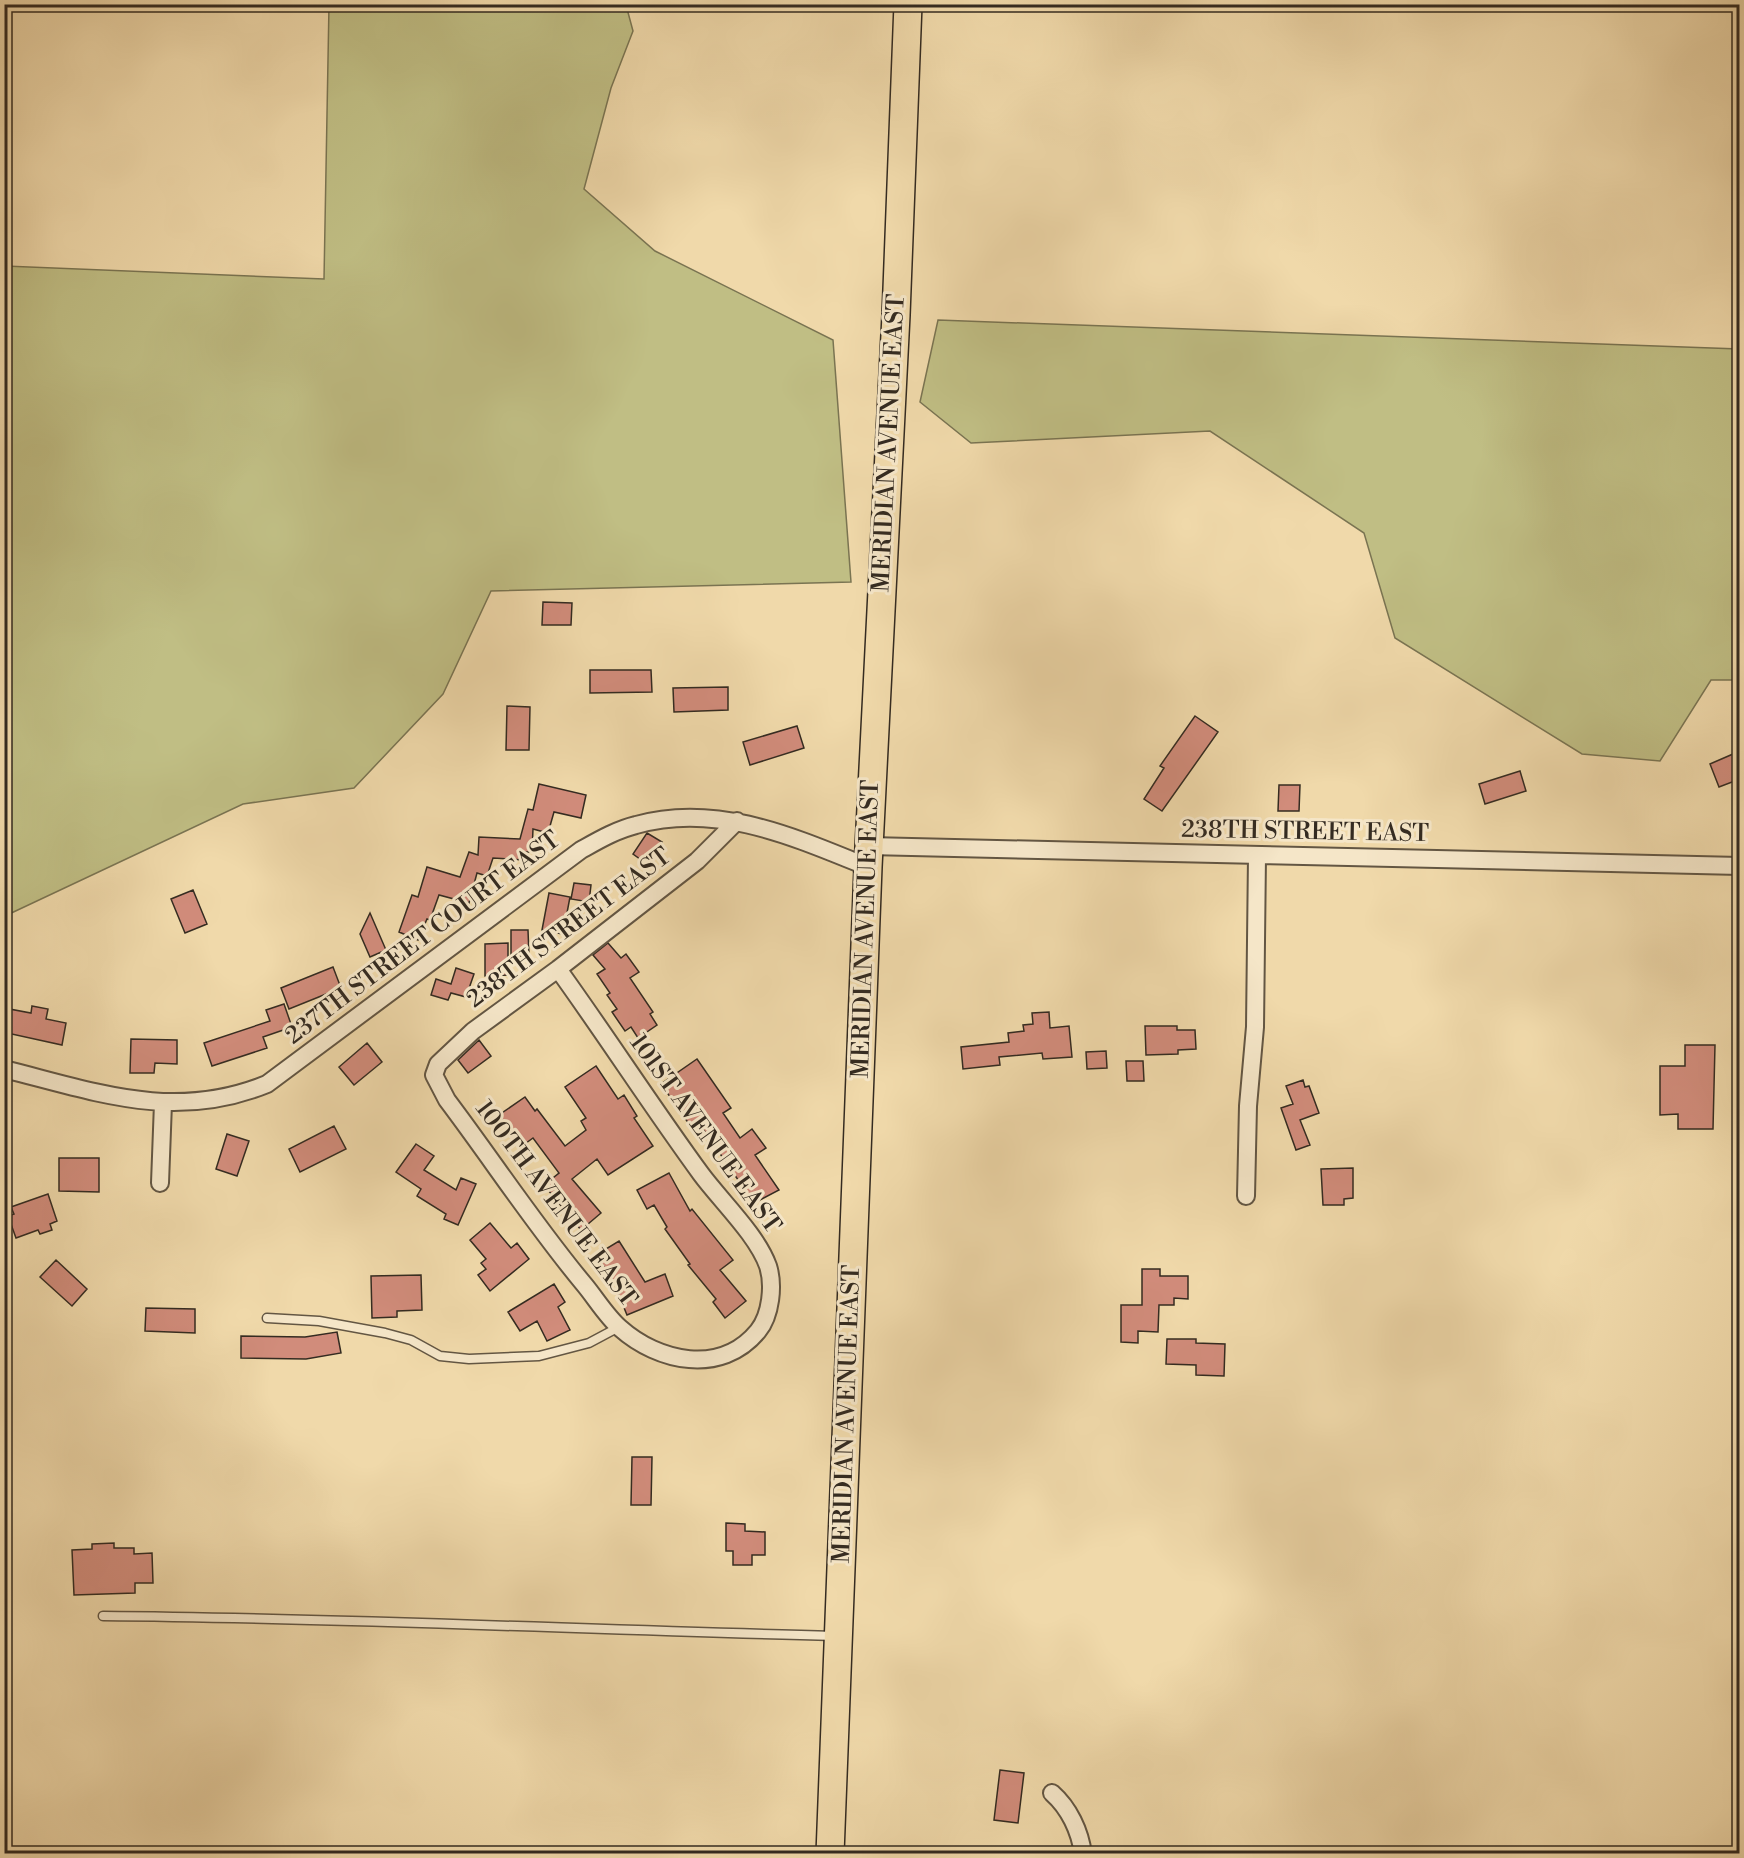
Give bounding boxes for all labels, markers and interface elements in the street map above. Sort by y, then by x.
street label: MERIDIAN AVENUE EAST [866,293,912,593]
street label: MERIDIAN AVENUE EAST [846,779,886,1079]
street label: 238TH STREET EAST [1181,815,1429,849]
street label: 237TH STREET COURT EAST [280,825,566,1051]
street label: 238TH STREET EAST [461,841,677,1015]
street label: 101ST AVENUE EAST [623,1029,787,1239]
street label: 100TH AVENUE EAST [469,1095,643,1313]
street label: MERIDIAN AVENUE EAST [827,1264,867,1564]

